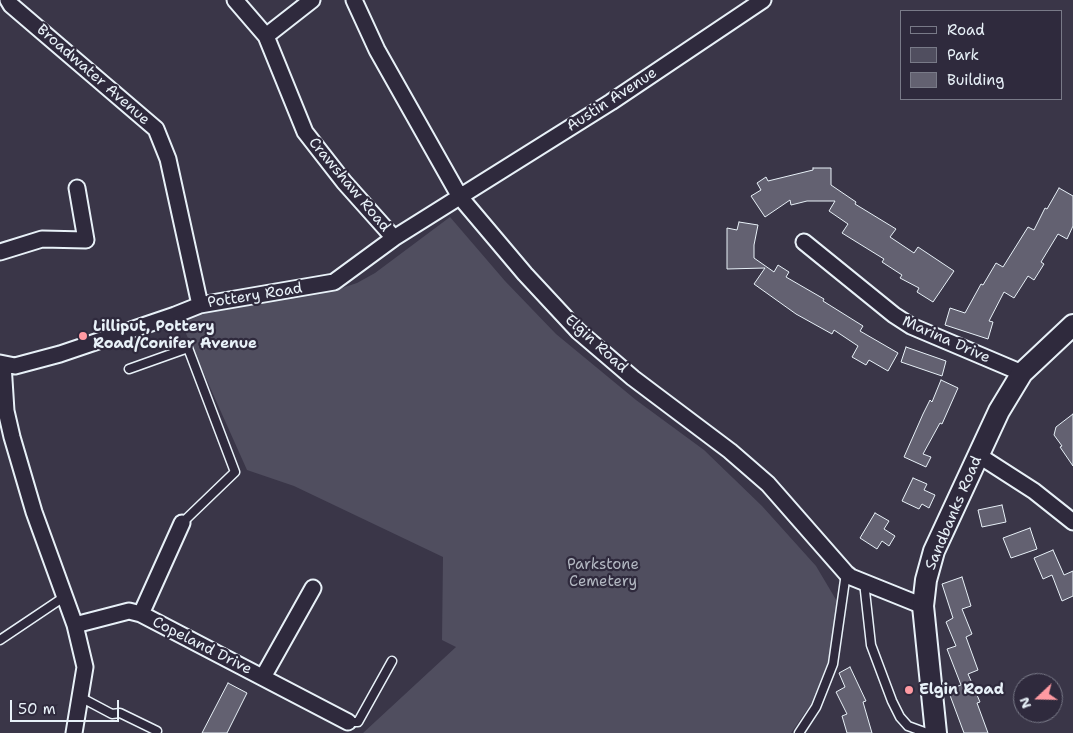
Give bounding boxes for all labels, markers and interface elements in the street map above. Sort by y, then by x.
legend [900,10,1063,100]
text: Road [947,20,985,40]
street label: Broadwater Avenue [33,21,153,129]
text: Park [947,45,979,65]
street label: Austin Avenue [564,64,660,136]
text: Building [947,70,1004,90]
street label: Crawshaw Road [304,134,394,236]
street label: Pottery Road [206,280,304,312]
street label: Elgin Road [561,311,631,377]
street label: Marina Drive [899,313,993,367]
place label: Lilliput, Pottery Road/Conifer Avenue [93,318,257,353]
marker: Lilliput, Pottery Road/Conifer Avenue [77,330,89,342]
street label: Sandbanks Road [922,453,986,573]
park label: Parkstone Cemetery [567,556,639,591]
street label: Copeland Drive [149,613,255,679]
north arrow [1013,673,1063,723]
place label: Elgin Road [919,681,1004,699]
marker: Elgin Road [903,684,915,696]
scale bar [12,690,121,722]
text: N [1015,695,1035,711]
text: 50 m [18,699,56,719]

